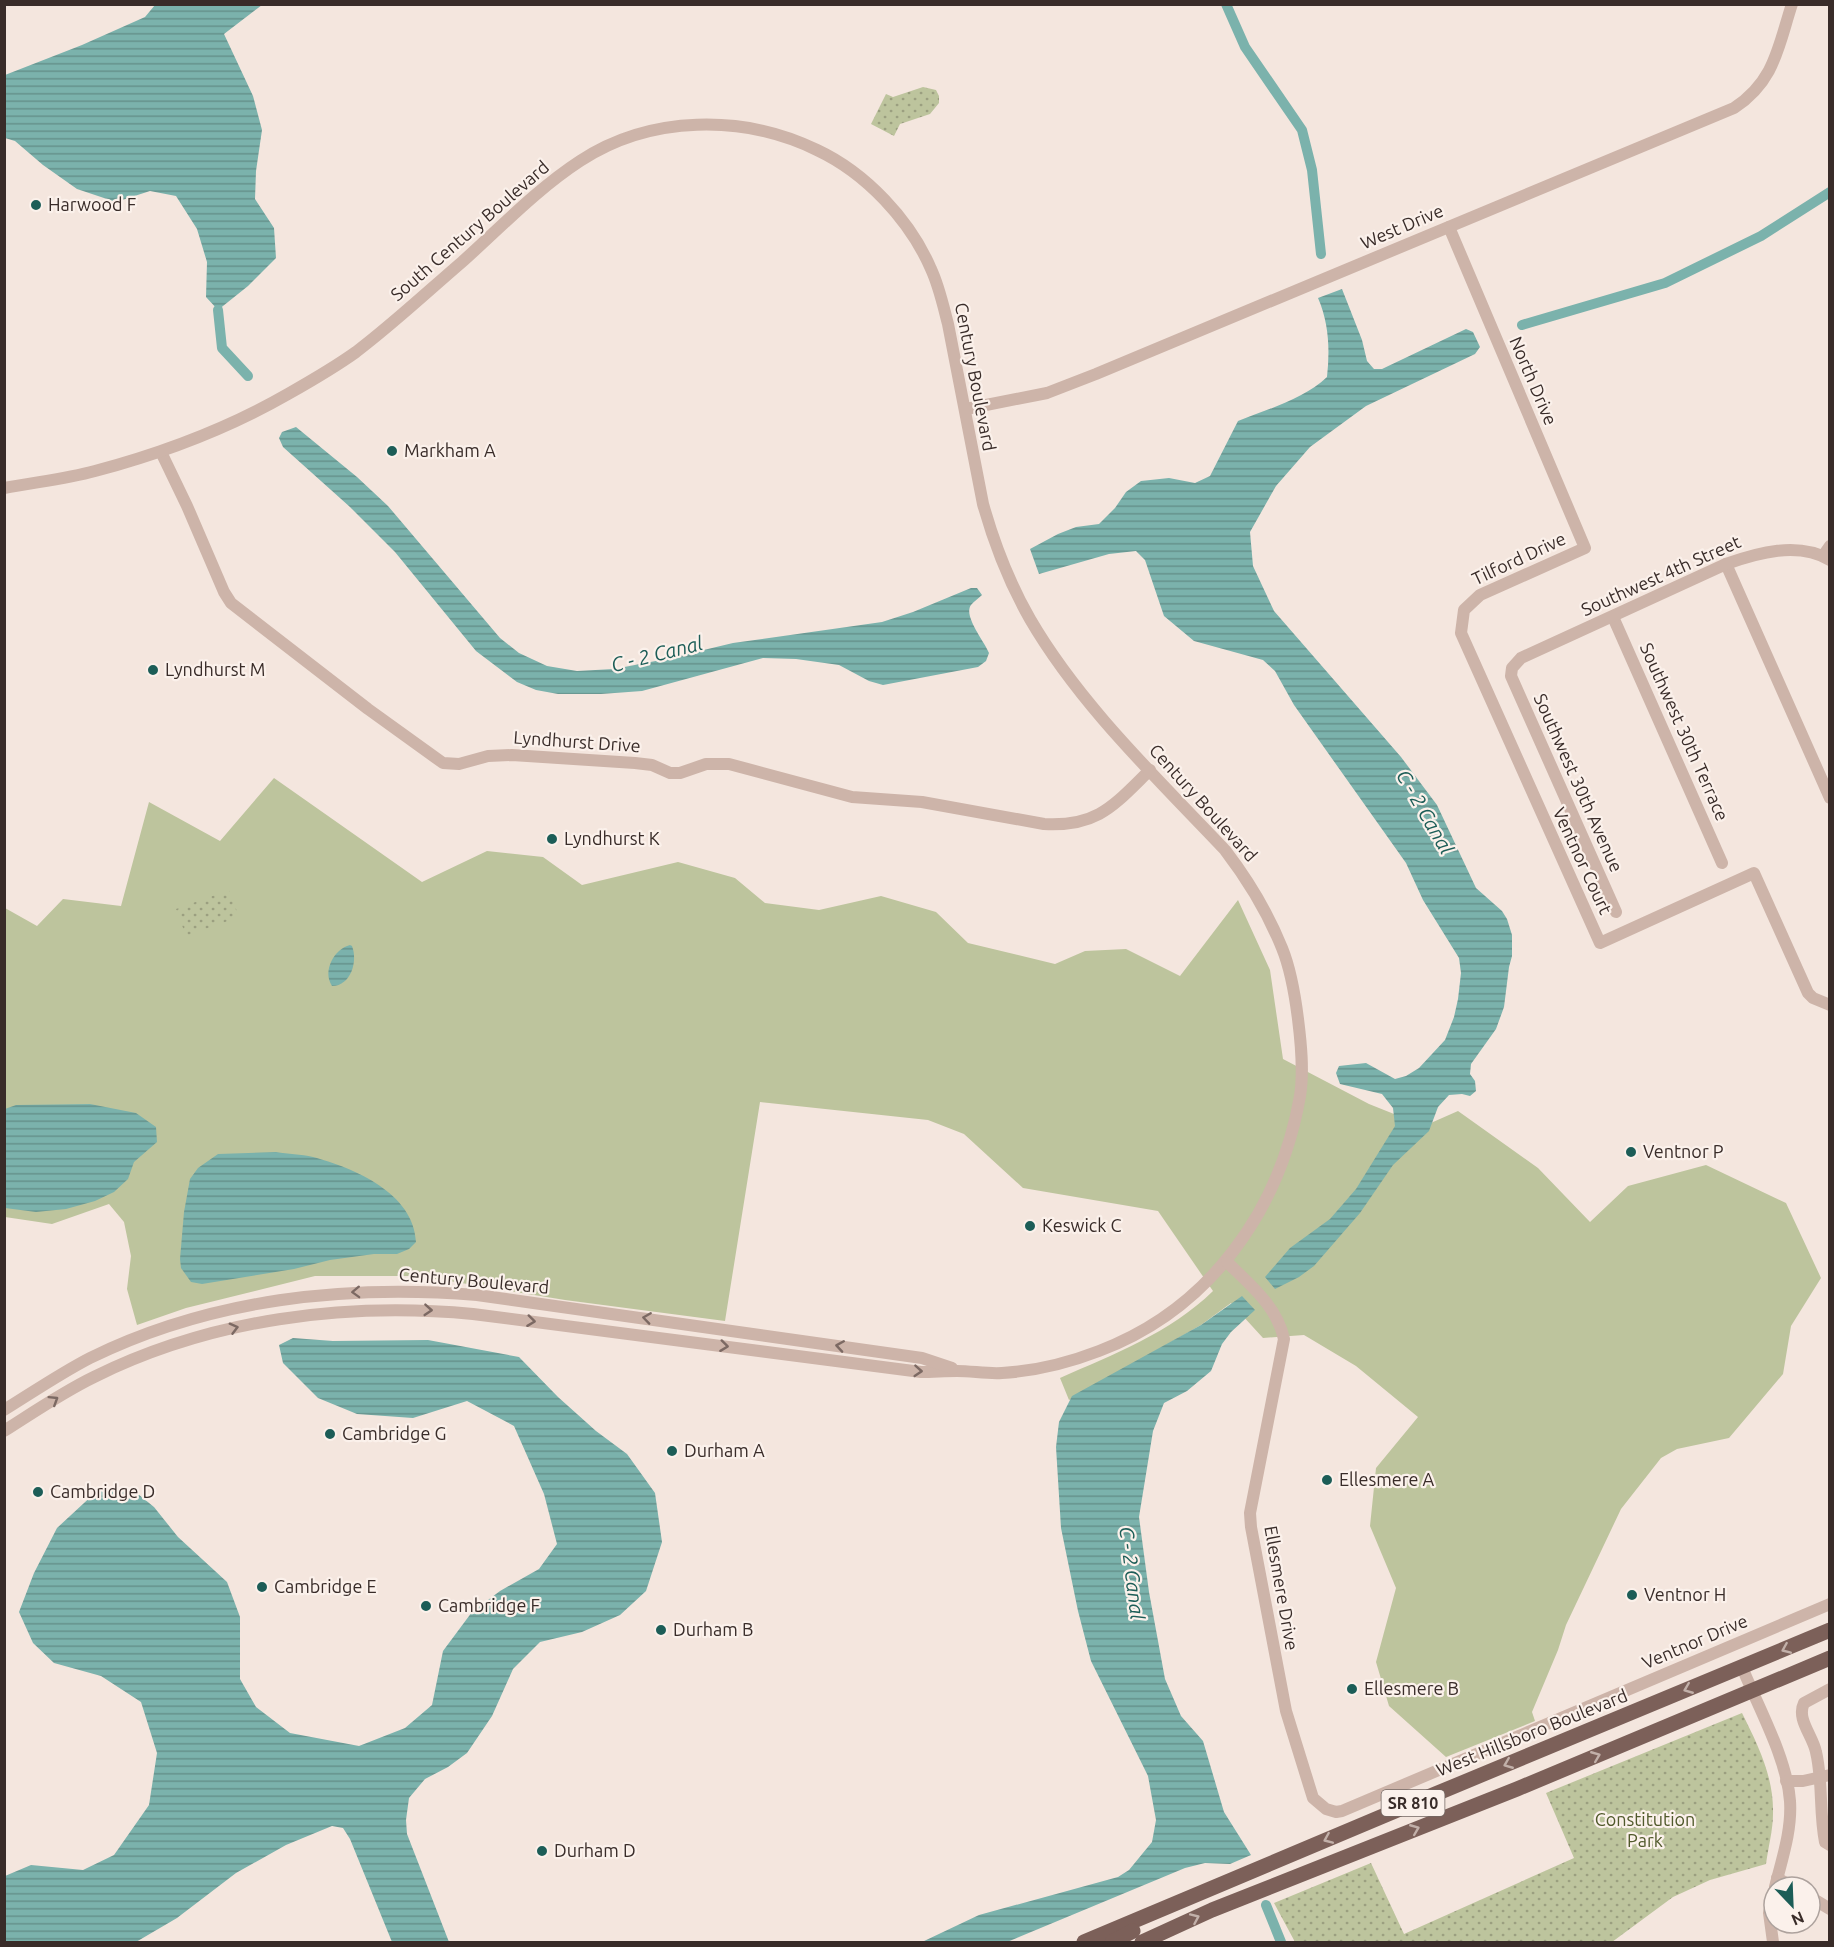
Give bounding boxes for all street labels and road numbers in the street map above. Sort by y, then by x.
street label: South Century Boulevard [386,156,552,304]
street label: West Drive [1357,200,1446,252]
street label: Century Boulevard [952,301,1000,453]
street label: North Drive [1506,333,1562,428]
street label: Tilford Drive [1469,528,1569,588]
street label: Southwest 4th Street [1578,531,1743,619]
street label: Southwest 30th Terrace [1637,640,1733,824]
street label: Southwest 30th Avenue [1531,690,1627,875]
street label: Lyndhurst Drive [513,727,641,755]
street label: Century Boulevard [1146,740,1262,865]
street label: Ventnor Court [1549,804,1616,917]
street label: Century Boulevard [398,1263,550,1297]
street label: Ellesmere Drive [1261,1524,1303,1652]
street label: Ventnor Drive [1639,1610,1750,1672]
street label: West Hillsboro Boulevard [1433,1685,1630,1780]
road number: SR 810 [1382,1790,1444,1816]

